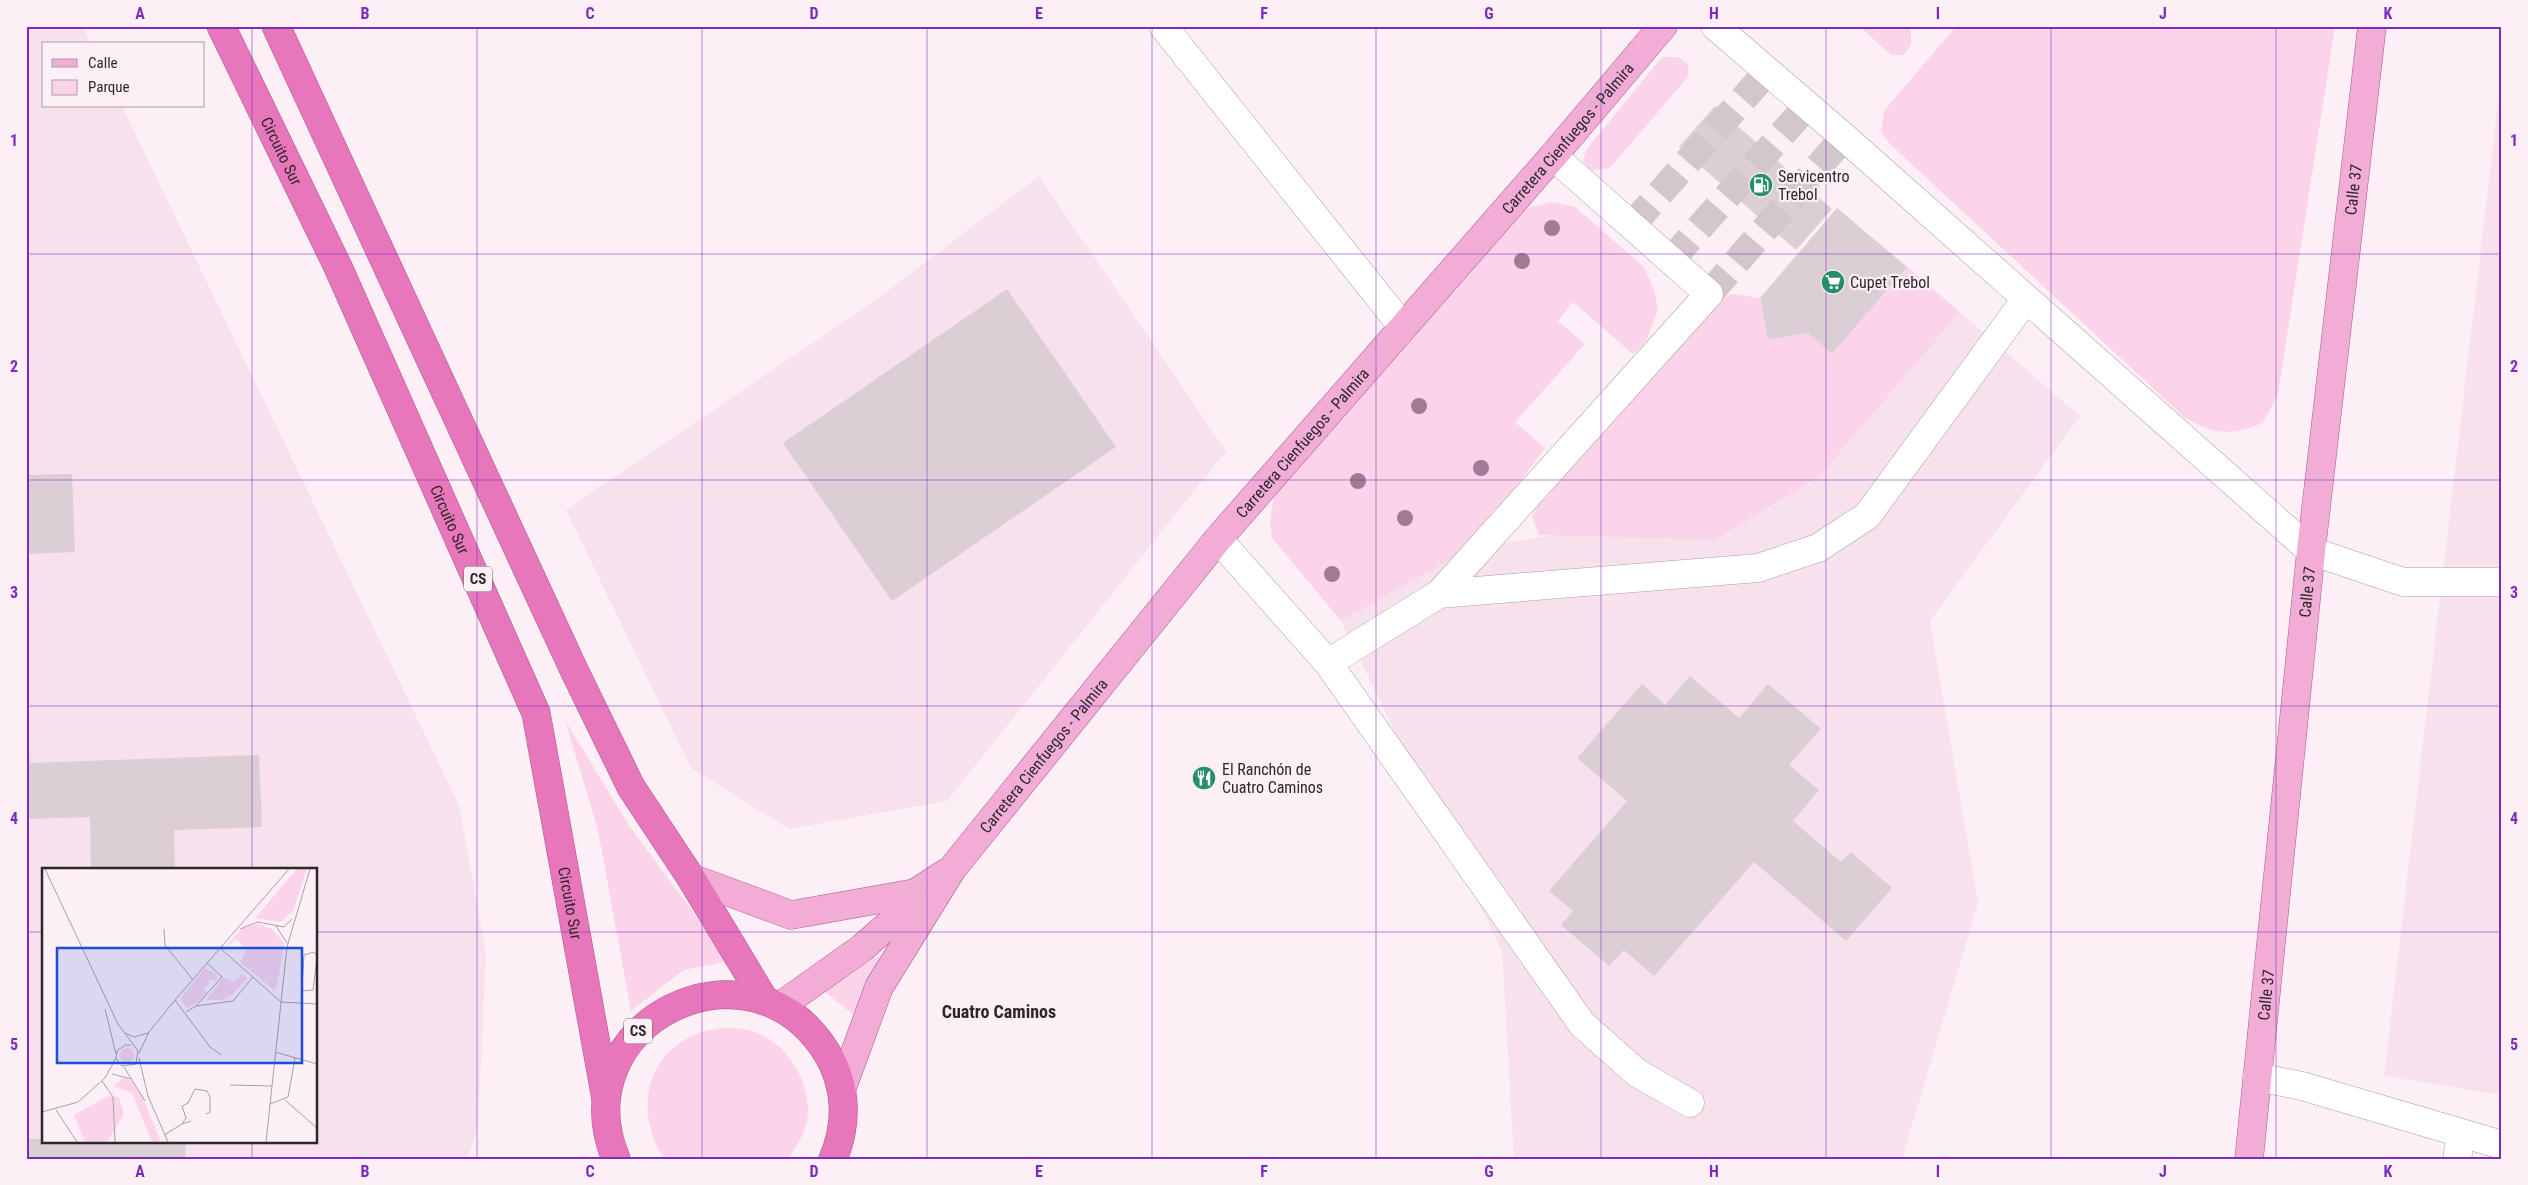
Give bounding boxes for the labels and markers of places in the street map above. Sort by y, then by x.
place label: Servicentro Trebol [1778,167,1849,204]
fuel station icon: Servicentro Trebol [1748,172,1774,198]
supermarket icon: Cupet Trebol [1820,269,1846,295]
place label: Cupet Trebol [1850,273,1930,292]
place label: El Ranchón de Cuatro Caminos [1222,760,1323,797]
restaurant icon: El Ranchón de Cuatro Caminos [1191,765,1217,791]

